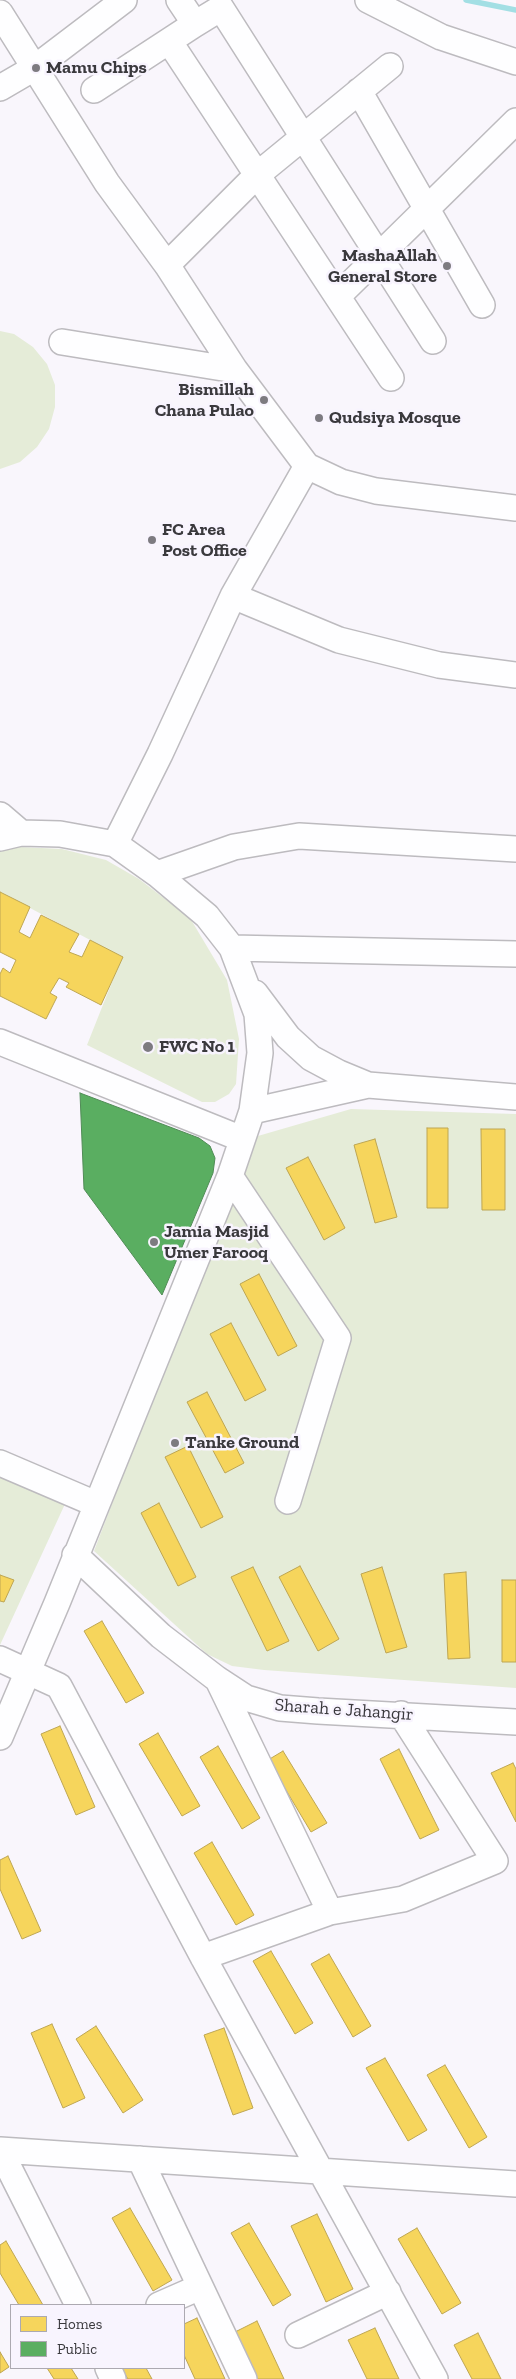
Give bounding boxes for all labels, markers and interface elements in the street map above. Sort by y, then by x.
place label: Mamu Chips [46,57,147,79]
marker: Mamu Chips [30,62,42,74]
place label: MashaAllah General Store [328,245,437,288]
marker: MashaAllah General Store [441,260,453,272]
place label: Bismillah Chana Pulao [155,379,254,422]
marker: Bismillah Chana Pulao [258,394,270,406]
place label: Qudsiya Mosque [329,407,461,429]
marker: Qudsiya Mosque [313,412,325,424]
place label: FC Area Post Office [162,519,247,562]
marker: FC Area Post Office [146,534,158,546]
place label: FWC No 1 [159,1036,235,1058]
marker: FWC No 1 [141,1040,155,1054]
place label: Jamia Masjid Umer Farooq [164,1221,269,1264]
marker: Jamia Masjid Umer Farooq [148,1236,160,1248]
place label: Tanke Ground [185,1432,299,1454]
marker: Tanke Ground [169,1437,181,1449]
street label: Sharah e Jahangir [274,1694,414,1726]
legend [10,2304,185,2369]
text: Homes [57,2315,102,2333]
text: Public [57,2340,97,2358]

